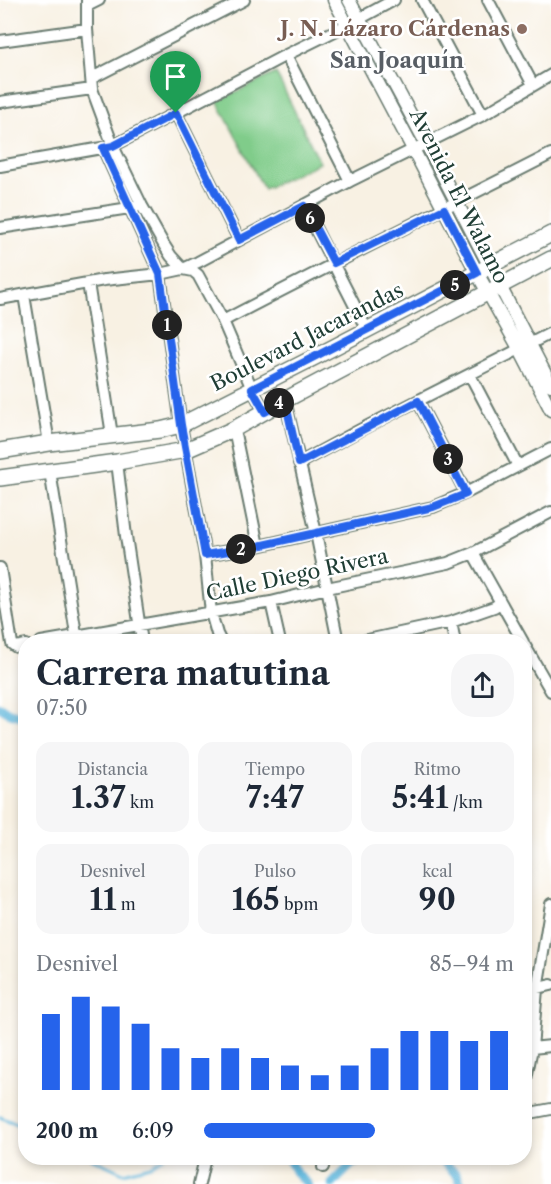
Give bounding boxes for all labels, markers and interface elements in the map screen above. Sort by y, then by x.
place label: J. N. Lázaro Cárdenas [276,16,510,41]
marker: J. N. Lázaro Cárdenas [515,22,529,36]
district label: San Joaquín [330,47,464,74]
pin [150,51,201,113]
icon: arrive [159,60,192,93]
street label: Avenida El Walamo [404,103,514,287]
pin: 6 [295,203,325,233]
text: 6 [305,208,315,228]
pin: 5 [440,270,470,300]
text: 5 [451,275,459,295]
street label: Boulevard Jacarandas [206,277,407,396]
pin: 1 [152,310,182,340]
text: 1 [163,315,171,335]
pin: 4 [264,388,294,418]
text: 4 [274,393,284,413]
pin: 3 [433,444,463,474]
text: 3 [443,449,453,469]
pin: 2 [226,534,256,564]
text: 2 [236,539,246,559]
street label: Calle Diego Rivera [204,543,391,606]
text: Carrera matutina [36,653,330,694]
button: share [451,654,514,717]
text: 07:50 [36,696,88,720]
text: Distancia [77,759,148,779]
text: Tiempo [245,759,305,779]
text: Ritmo [414,759,461,779]
text: 1.37 [71,779,126,816]
text: 7:47 [246,779,304,816]
text: 5:41 [392,779,449,816]
text: km [126,792,154,812]
text: /km [449,792,483,812]
text: Desnivel [80,861,145,881]
text: Pulso [254,861,296,881]
text: kcal [422,861,452,881]
text: 11 [90,881,117,918]
text: 165 [232,881,280,918]
text: 90 [419,881,456,918]
text: m [117,894,136,914]
text: bpm [280,894,318,914]
text: Desnivel [36,952,118,976]
text: 85–94 m [429,952,514,976]
text: 200 m [36,1119,98,1143]
text: 6:09 [132,1119,174,1143]

